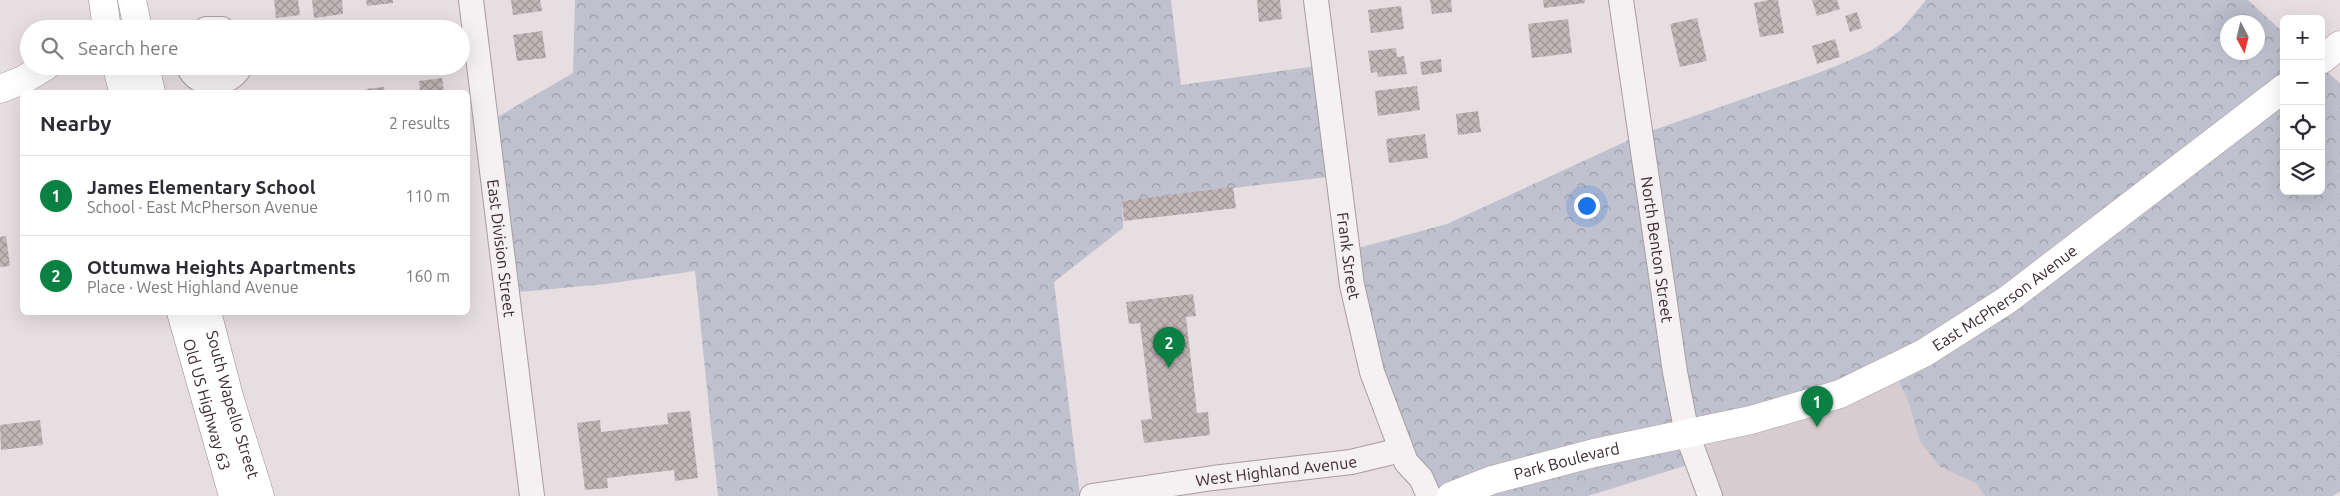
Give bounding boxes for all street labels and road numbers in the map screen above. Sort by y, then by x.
street label: North Benton Street [1638,175,1677,324]
street label: East Division Street [484,178,519,319]
street label: Frank Street [1334,211,1364,302]
street label: East McPherson Avenue [1929,241,2080,354]
street label: South Wapello Street [203,329,263,481]
street label: Old US Highway 63 [180,336,234,472]
street label: Park Boulevard [1512,439,1621,483]
street label: West Highland Avenue [1194,452,1359,489]

